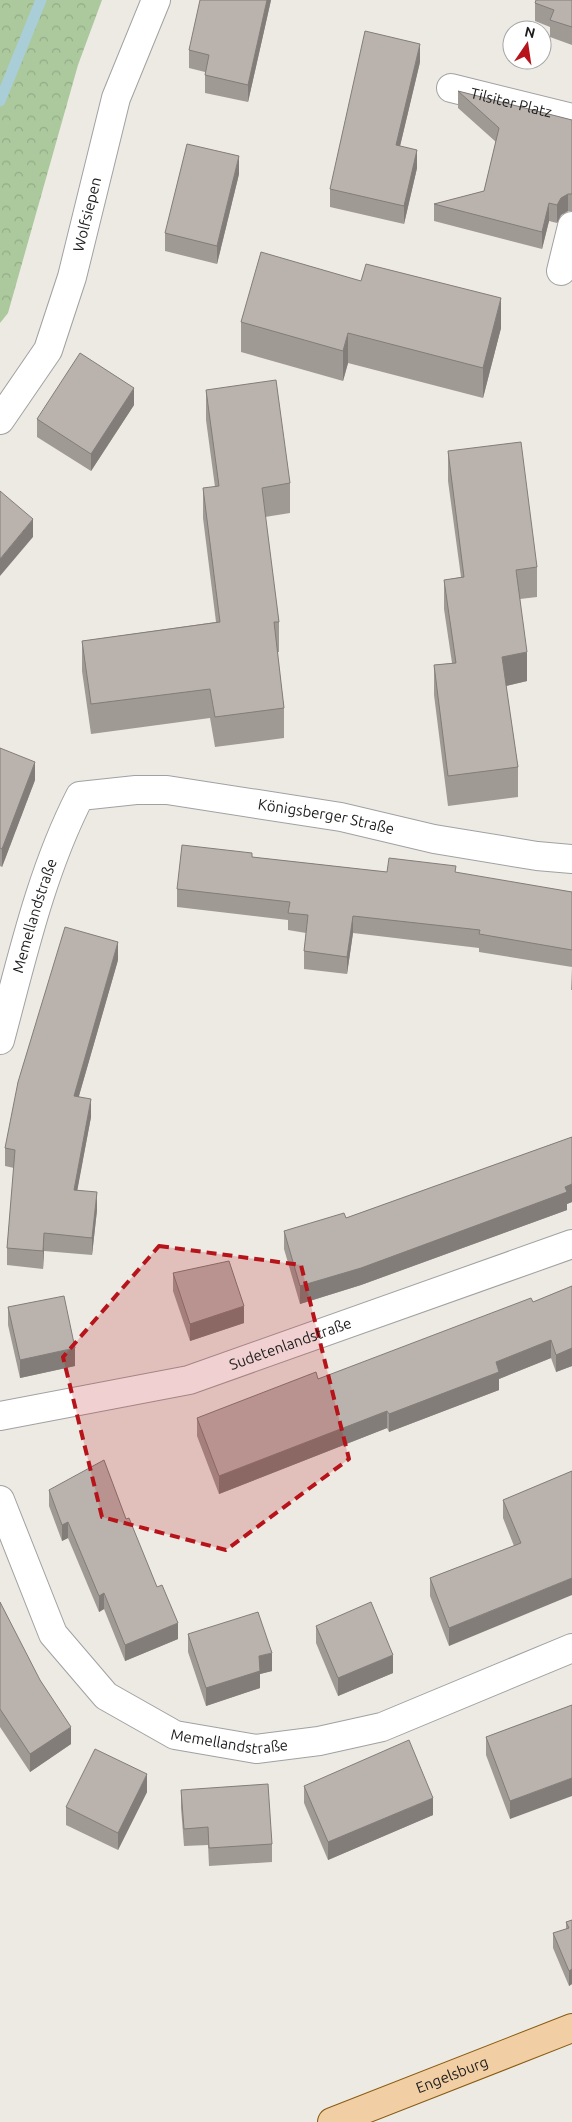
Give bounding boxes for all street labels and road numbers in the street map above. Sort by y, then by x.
street label: Tilsiter Platz [469,84,554,121]
street label: Wolfsiepen [70,175,104,253]
street label: Königsberger Straße [257,795,396,837]
street label: Memellandstraße [9,856,60,975]
street label: Sudetenlandstraße [227,1314,354,1373]
street label: Memellandstraße [169,1725,289,1757]
street label: Engelsburg [413,2053,490,2096]

